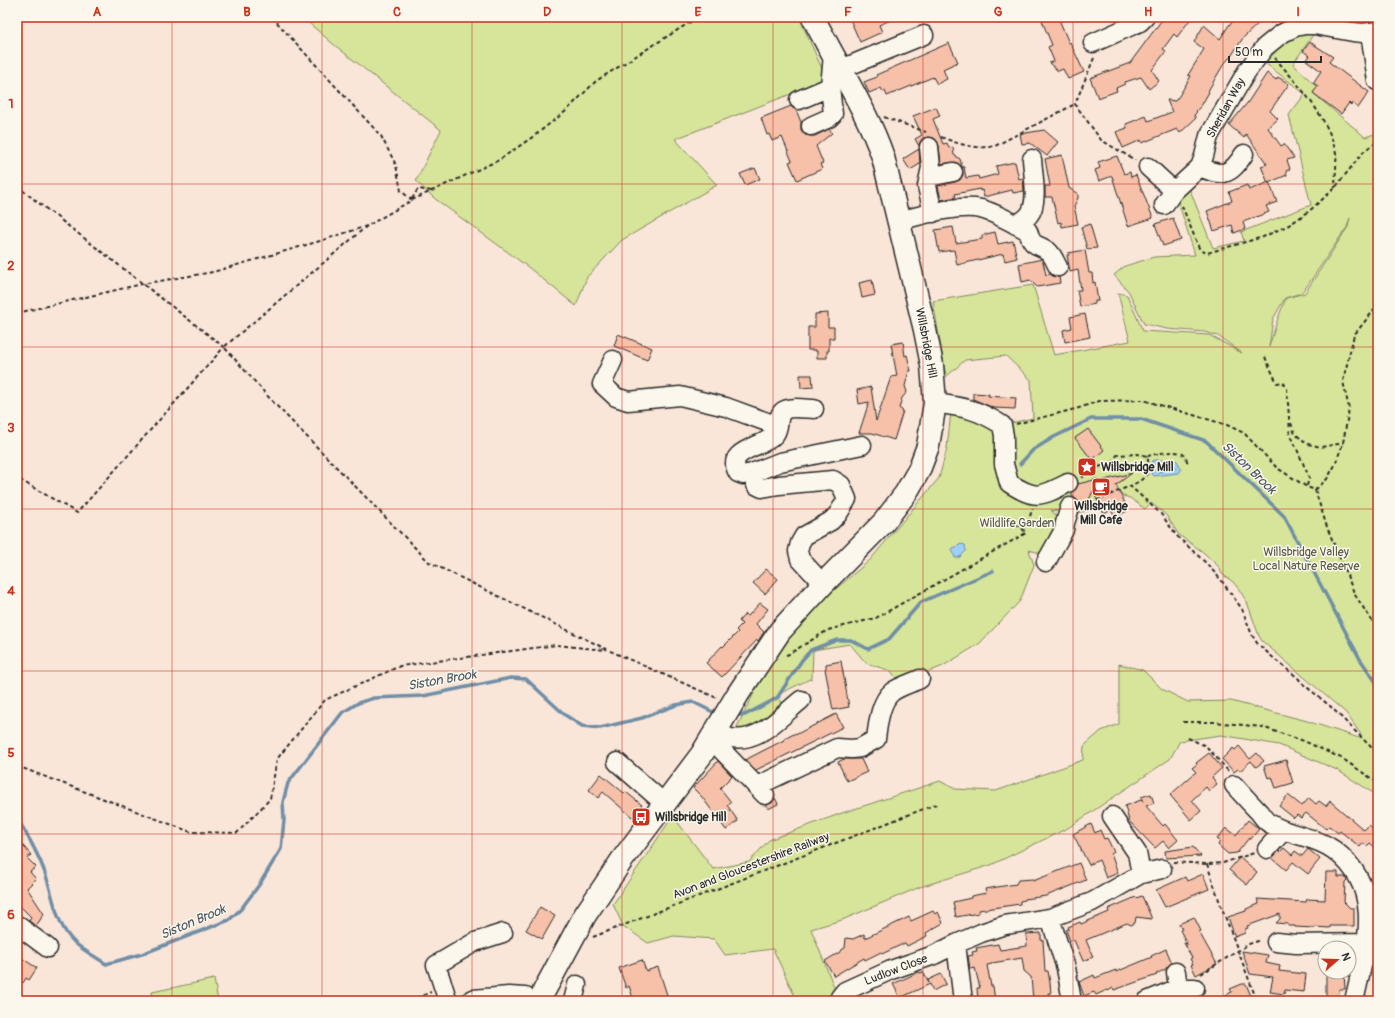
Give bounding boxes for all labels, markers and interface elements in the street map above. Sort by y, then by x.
text: A [93,4,102,20]
text: B [243,4,251,20]
text: C [393,4,401,20]
text: D [543,4,551,20]
text: E [695,4,702,20]
text: F [844,4,852,20]
text: G [994,4,1003,20]
text: H [1144,4,1152,20]
text: I [1296,4,1300,20]
scale bar [1229,38,1321,64]
text: 50 m [1235,45,1263,60]
street label: Sheridan Way [1203,75,1249,141]
text: 1 [8,96,14,112]
text: 2 [7,258,15,274]
street label: Willsbridge Hill [912,306,940,380]
text: 3 [7,420,15,436]
water label: Siston Brook [1219,438,1281,499]
place icon: Willsbridge Mill [1076,456,1098,478]
place label: Willsbridge Mill [1101,460,1174,475]
cafe icon: Willsbridge Mill Cafe [1090,476,1112,498]
place label: Willsbridge Mill Cafe [1074,499,1129,528]
park label: Wildlife Garden [980,516,1055,531]
park label: Willsbridge Valley Local Nature Reserve [1253,545,1360,574]
text: 4 [7,583,15,599]
water label: Siston Brook [407,666,479,694]
text: 5 [7,745,15,761]
bus stop icon: Willsbridge Hill [630,806,652,828]
place label: Willsbridge Hill [655,810,727,825]
street label: Avon and Gloucestershire Railway [671,829,831,903]
water label: Siston Brook [158,901,229,943]
text: 6 [7,907,15,923]
north arrow [1317,940,1357,980]
street label: Ludlow Close [862,951,930,989]
text: N [1339,951,1353,963]

